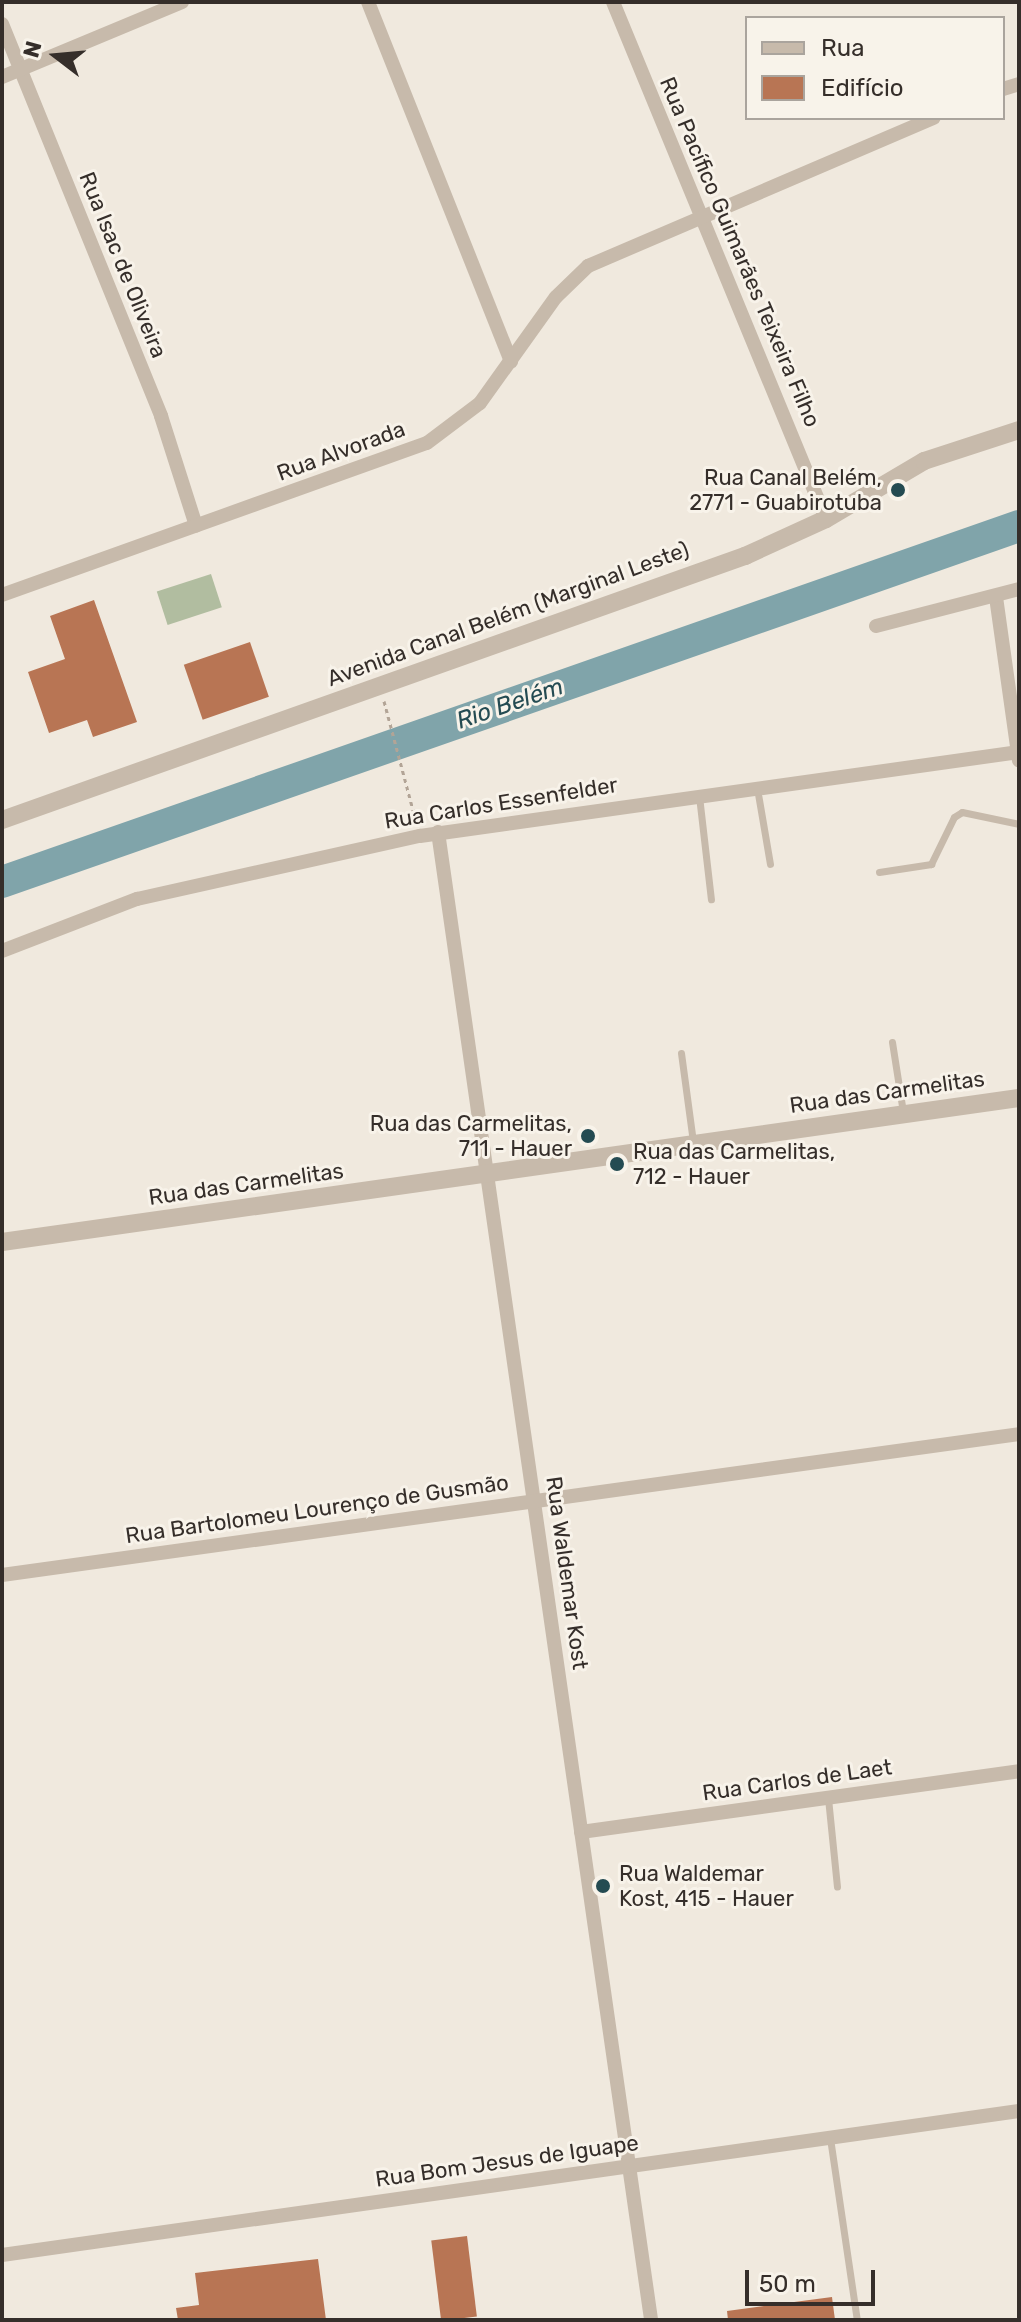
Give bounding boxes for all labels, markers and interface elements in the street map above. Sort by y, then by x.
north arrow [16,16,96,96]
legend [745,16,1005,120]
text: Rua [821,34,864,62]
text: N [17,38,48,61]
street label: Rua Pacífico Guimarães Teixeira Filho [654,73,826,431]
text: Edifício [821,74,904,102]
street label: Rua Isac de Oliveira [74,168,172,362]
street label: Rua Alvorada [273,415,409,487]
place label: Rua Canal Belém, 2771 - Guabirotuba [689,464,882,516]
marker: Rua Canal Belém, 2771 - Guabirotuba [889,481,907,499]
street label: Avenida Canal Belém (Marginal Leste) [324,536,692,692]
water label: Rio Belém [453,672,567,736]
street label: Rua Carlos Essenfelder [382,772,620,834]
street label: Rua das Carmelitas [788,1065,986,1119]
place label: Rua das Carmelitas, 711 - Hauer [370,1110,572,1162]
marker: Rua das Carmelitas, 711 - Hauer [579,1127,597,1145]
place label: Rua das Carmelitas, 712 - Hauer [633,1138,835,1190]
marker: Rua das Carmelitas, 712 - Hauer [608,1155,626,1173]
street label: Rua das Carmelitas [147,1157,345,1211]
street label: Rua Bartolomeu Lourenço de Gusmão [124,1469,510,1549]
street label: Rua Waldemar Kost [540,1474,594,1672]
street label: Rua Carlos de Laet [701,1754,893,1806]
place label: Rua Waldemar Kost, 415 - Hauer [619,1860,794,1912]
marker: Rua Waldemar Kost, 415 - Hauer [594,1877,612,1895]
street label: Rua Bom Jesus de Iguape [374,2129,640,2193]
scale bar [749,2254,879,2304]
text: 50 m [759,2270,816,2298]

